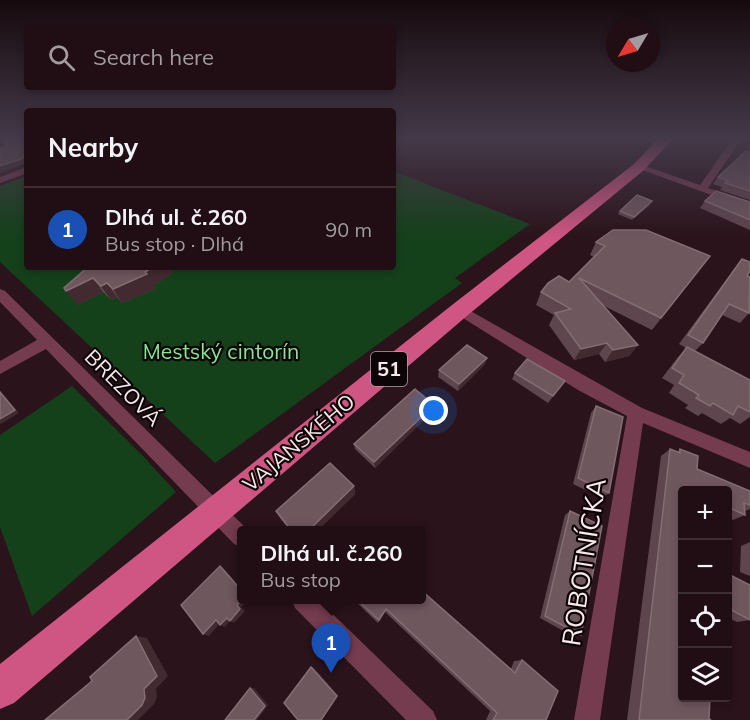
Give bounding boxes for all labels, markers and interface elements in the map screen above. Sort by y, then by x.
north arrow [606,18,660,72]
search box [24,24,396,90]
icon: search [45,41,78,74]
text: Search here [93,43,214,71]
text: Nearby [48,131,138,164]
text: Dlhá ul. č.260 [105,203,247,231]
text: 1 [62,217,74,242]
text: 90 m [325,217,372,242]
text: Bus stop · Dlhá [105,231,244,256]
park label: Mestský cintorín [143,338,299,364]
street label: BREZOVÁ [80,343,168,432]
road number: 51 [371,352,407,386]
street label: VAJANSKÉHO [237,388,360,497]
your location [419,396,448,425]
street label: ROBOTNÍCKA [554,476,613,648]
map controls [678,486,732,702]
button: + [678,486,732,540]
popup [237,526,426,604]
text: Dlhá ul. č.260 [260,539,403,567]
button: − [678,540,732,594]
text: Bus stop [260,567,341,592]
button: locate [678,594,732,648]
pin: 1 [312,624,350,673]
button: layers [678,648,732,702]

